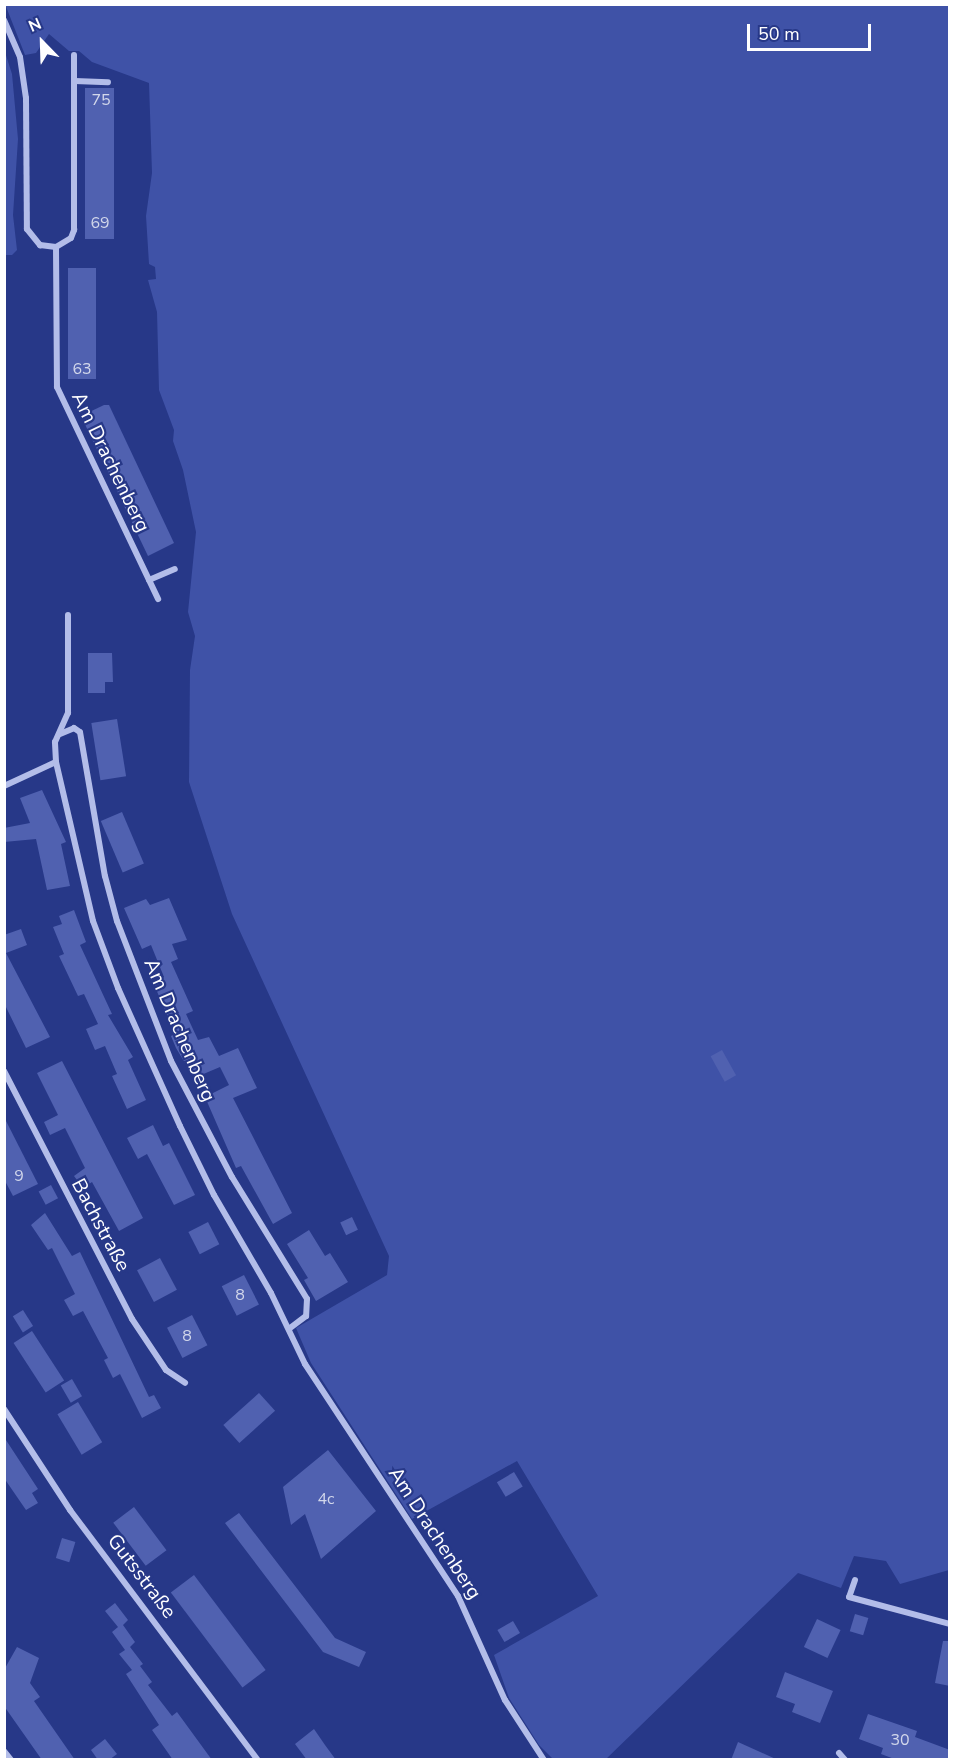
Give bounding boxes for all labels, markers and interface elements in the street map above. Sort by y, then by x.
north arrow [12,12,72,72]
scale bar [750,12,874,50]
text: N [25,13,45,38]
text: 50 m [758,22,800,46]
house number: 75 [91,90,111,110]
house number: 69 [90,213,110,233]
house number: 63 [72,359,92,379]
street label: Am Drachenberg [67,388,155,536]
street label: Am Drachenberg [139,955,221,1105]
house number: 9 [14,1166,24,1186]
street label: Bachstraße [66,1174,136,1276]
house number: 8 [235,1285,245,1305]
house number: 8 [182,1326,192,1346]
street label: Am Drachenberg [383,1462,487,1604]
house number: 4c [317,1489,335,1509]
street label: Gutsstraße [102,1529,182,1623]
house number: 30 [890,1730,910,1750]

